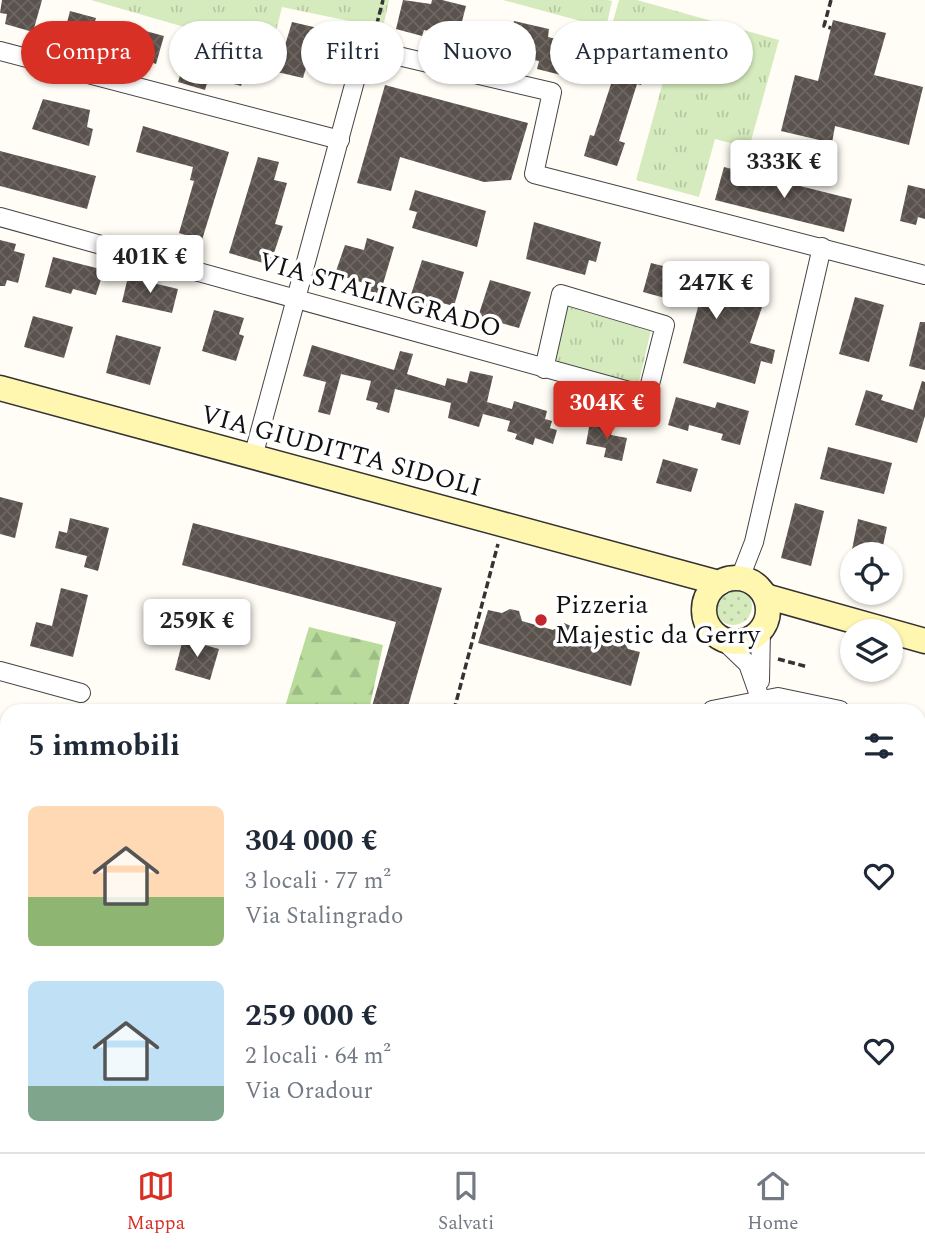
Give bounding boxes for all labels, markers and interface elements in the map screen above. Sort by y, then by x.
chip: Compra [21,21,155,84]
chip: Affitta [169,21,287,84]
chip: Filtri [301,21,404,84]
chip: Nuovo [418,21,536,84]
chip: Appartamento [550,21,753,84]
pin: 333K € [727,140,841,200]
text: 333K € [746,145,822,180]
pin: 401K € [93,236,207,295]
text: 401K € [112,240,188,275]
street label: VIA STALINGRADO [254,241,506,349]
pin: 247K € [659,262,773,321]
text: 247K € [678,266,754,301]
pin: 304K € [550,382,664,441]
text: 304K € [569,386,645,421]
street label: VIA GIUDITTA SIDOLI [196,394,486,508]
map controls [840,542,903,682]
button: locate [840,542,903,605]
place label: Pizzeria Majestic da Gerry [555,585,762,655]
pin: 259K € [140,600,254,659]
text: 259K € [159,604,235,639]
marker: Pizzeria Majestic da Gerry [533,612,549,628]
button: layers [840,619,903,682]
text: 5 immobili [28,723,180,769]
icon: filters [860,727,898,765]
text: 304 000 € [245,818,378,864]
icon: home [84,834,168,918]
icon: heart [860,857,898,895]
text: 3 locali · 77 m² [245,864,391,899]
text: Via Stalingrado [245,899,403,934]
text: 259 000 € [245,993,378,1039]
icon: home [84,1009,168,1093]
icon: heart [860,1032,898,1070]
text: 2 locali · 64 m² [245,1039,391,1074]
text: Via Oradour [245,1074,373,1109]
tab: Mappa [127,1167,185,1238]
tab: Salvati [438,1167,494,1238]
tab: Home [747,1167,798,1238]

